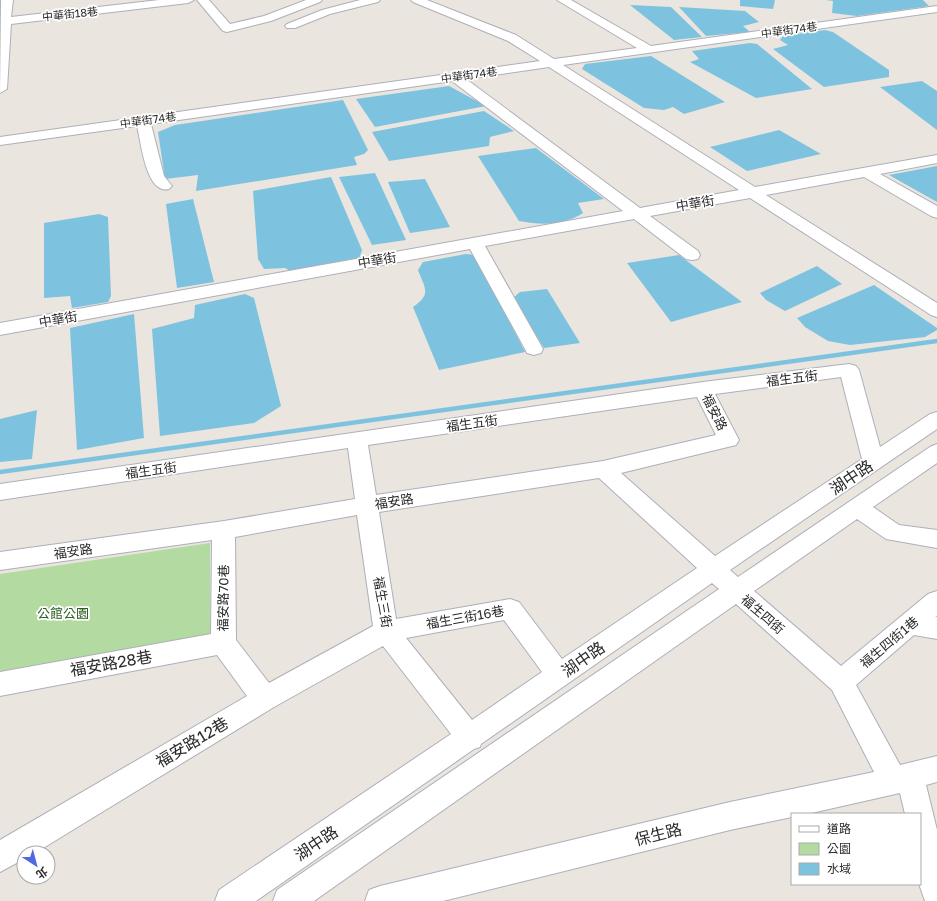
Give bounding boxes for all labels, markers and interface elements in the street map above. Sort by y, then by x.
street label: 中華街18巷 [41,4,98,23]
street label: 中華街74巷 [760,19,818,40]
street label: 中華街74巷 [440,64,498,85]
street label: 中華街74巷 [119,109,177,130]
street label: 中華街 [674,192,716,214]
street label: 中華街 [356,249,398,271]
street label: 中華街 [37,308,79,330]
street label: 福生五街 [765,367,819,389]
street label: 福安路 [699,391,731,433]
street label: 福生五街 [445,411,499,435]
street label: 湖中路 [826,455,876,499]
street label: 福生五街 [124,458,178,482]
street label: 福安路 [373,490,415,512]
street label: 福安路 [53,540,93,562]
street label: 福安路70巷 [214,564,232,632]
street label: 福生三街 [371,575,395,629]
street label: 福生四街 [738,591,788,637]
street label: 福生三街16巷 [425,602,505,632]
park label: 公館公園 [37,605,89,621]
street label: 福生四街1巷 [857,613,921,671]
street label: 湖中路 [558,637,608,681]
street label: 福安路28巷 [68,646,154,680]
street label: 福安路12巷 [152,713,232,771]
legend [791,813,921,885]
street label: 保生路 [632,818,684,850]
street label: 湖中路 [291,821,341,865]
text: 道路 [827,821,851,836]
text: 公園 [827,841,851,856]
north arrow [16,845,56,885]
text: 水域 [827,861,851,876]
text: 北 [34,865,50,882]

